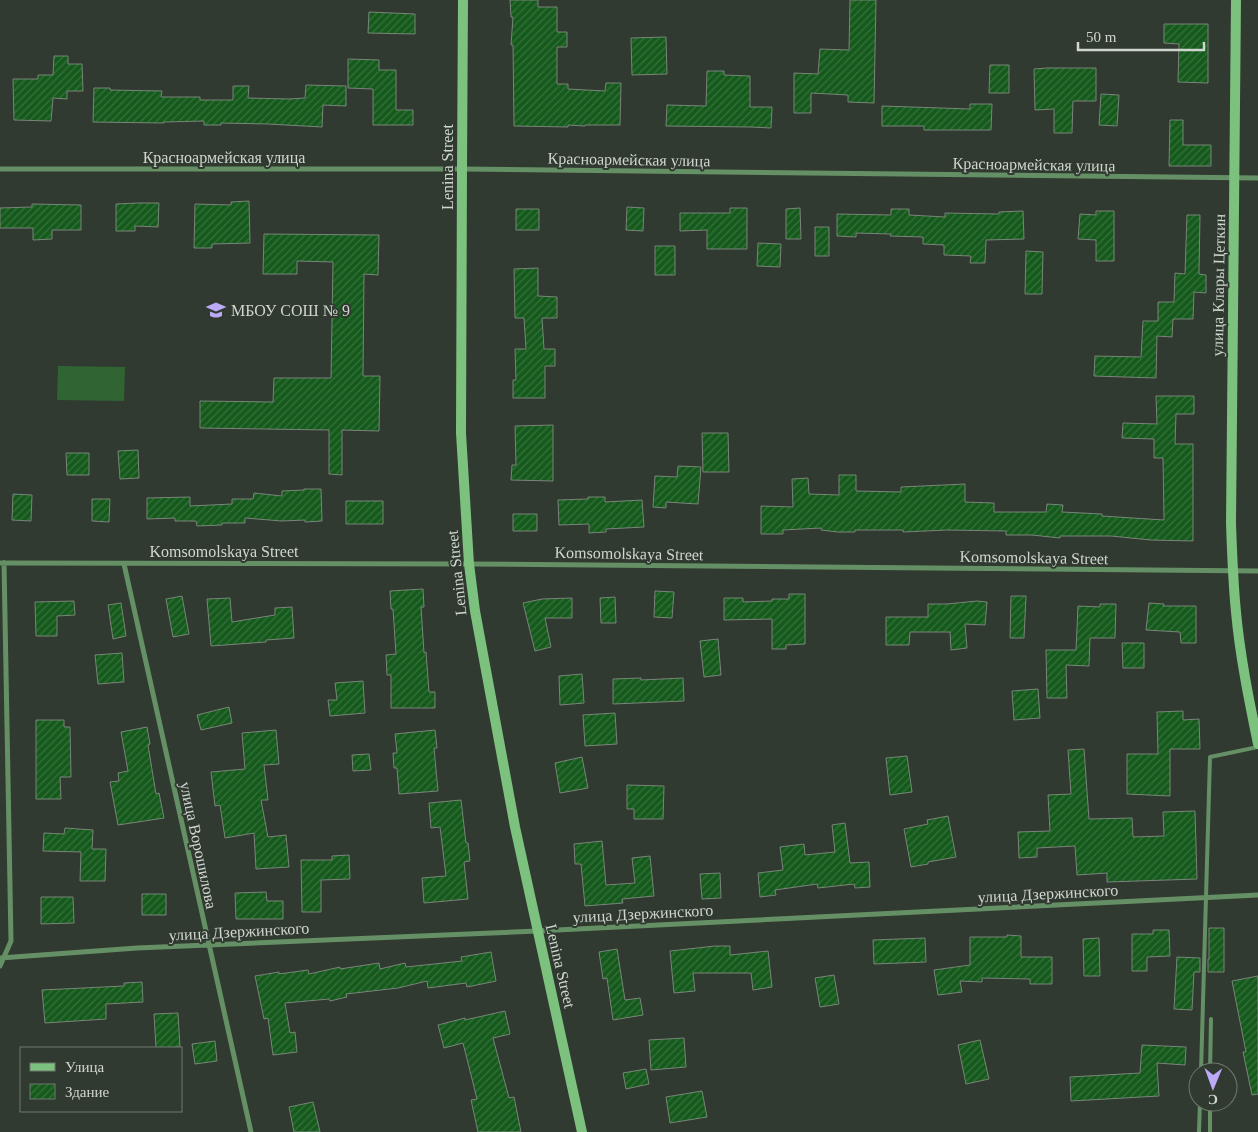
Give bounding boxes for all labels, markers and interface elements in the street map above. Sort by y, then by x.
scale bar [1078,20,1204,52]
text: 50 m [1086,29,1117,45]
street label: Lenina Street [439,124,456,210]
street label: Красноармейская улица [143,149,305,167]
street label: Красноармейская улица [547,150,710,170]
street label: Красноармейская улица [952,155,1115,175]
street label: улица Клары Цеткин [1209,213,1229,356]
school or university icon: МБОУ СОШ № 9 [205,299,227,321]
place label: МБОУ СОШ № 9 [231,302,350,319]
street label: Lenina Street [444,529,469,616]
street label: Komsomolskaya Street [150,543,299,561]
street label: Komsomolskaya Street [554,544,704,564]
street label: Komsomolskaya Street [959,548,1109,568]
street label: улица Ворошилова [176,780,220,910]
street label: улица Дзержинского [977,881,1119,907]
street label: улица Дзержинского [572,901,714,927]
street label: улица Дзержинского [168,919,310,945]
street label: Lenina Street [543,922,579,1010]
legend [20,1047,182,1112]
text: Улица [65,1059,104,1075]
north arrow [1188,1062,1238,1112]
text: Здание [65,1084,109,1100]
text: С [1208,1092,1218,1107]

